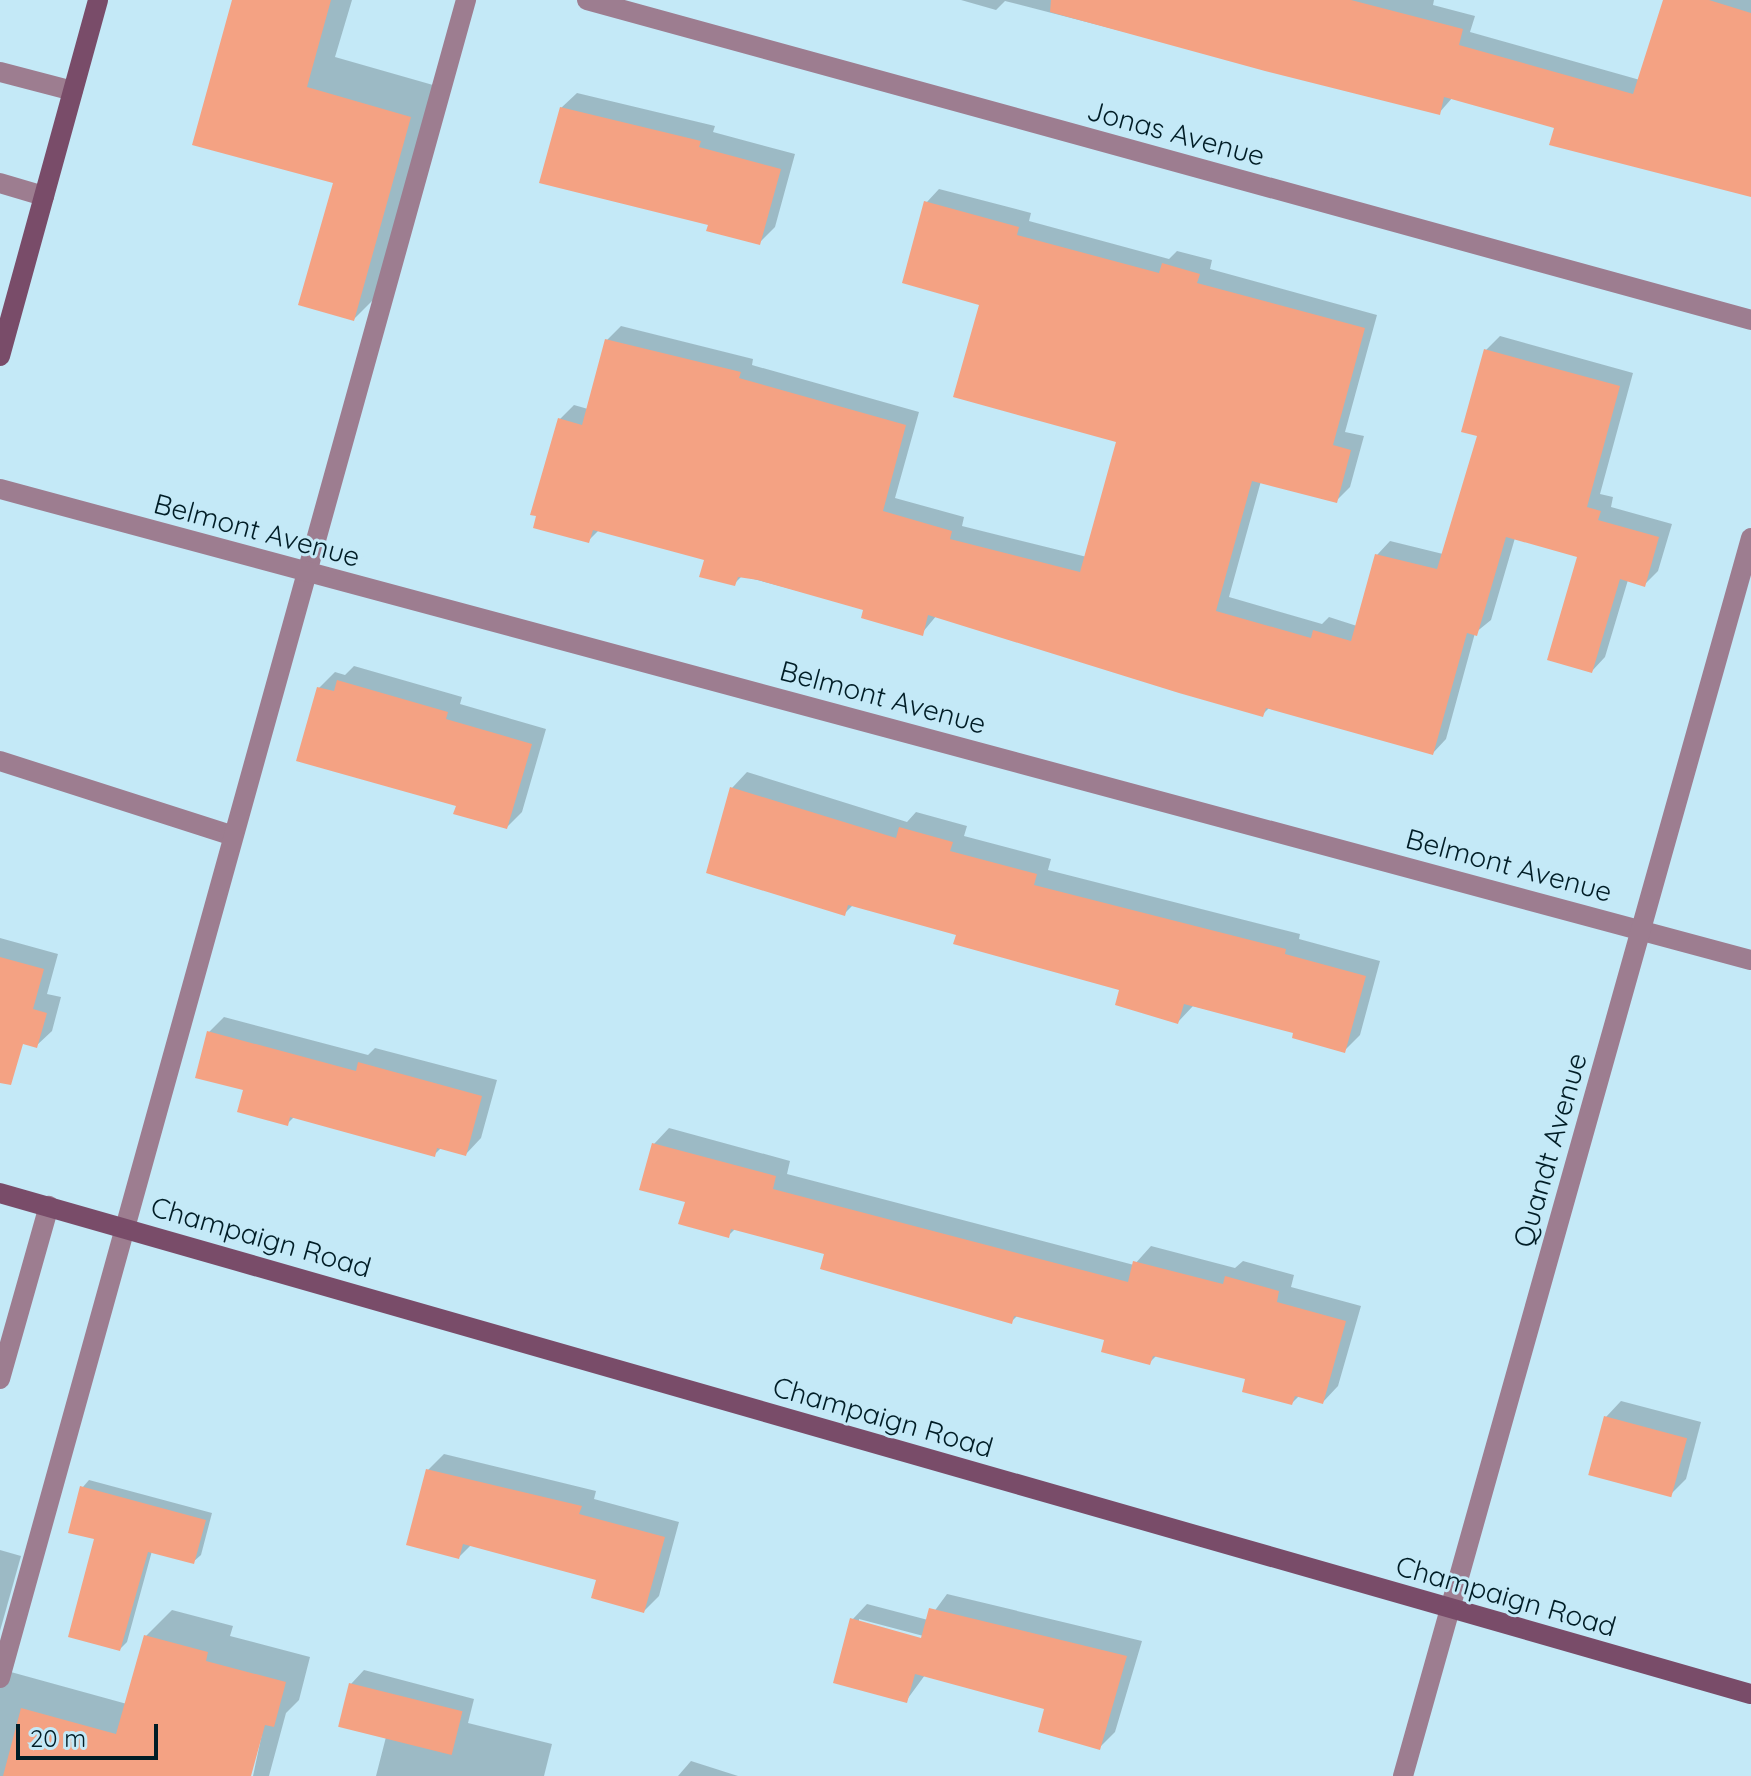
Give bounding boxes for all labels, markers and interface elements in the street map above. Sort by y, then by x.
street label: Jonas Avenue [1083,93,1269,173]
street label: Belmont Avenue [150,486,364,574]
street label: Belmont Avenue [776,653,990,741]
street label: Belmont Avenue [1402,821,1616,909]
street label: Quandt Avenue [1506,1049,1594,1251]
street label: Champaign Road [147,1190,375,1284]
street label: Champaign Road [769,1370,997,1464]
street label: Champaign Road [1392,1549,1620,1643]
scale bar [20,1708,162,1758]
text: 20 m [30,1723,86,1753]

